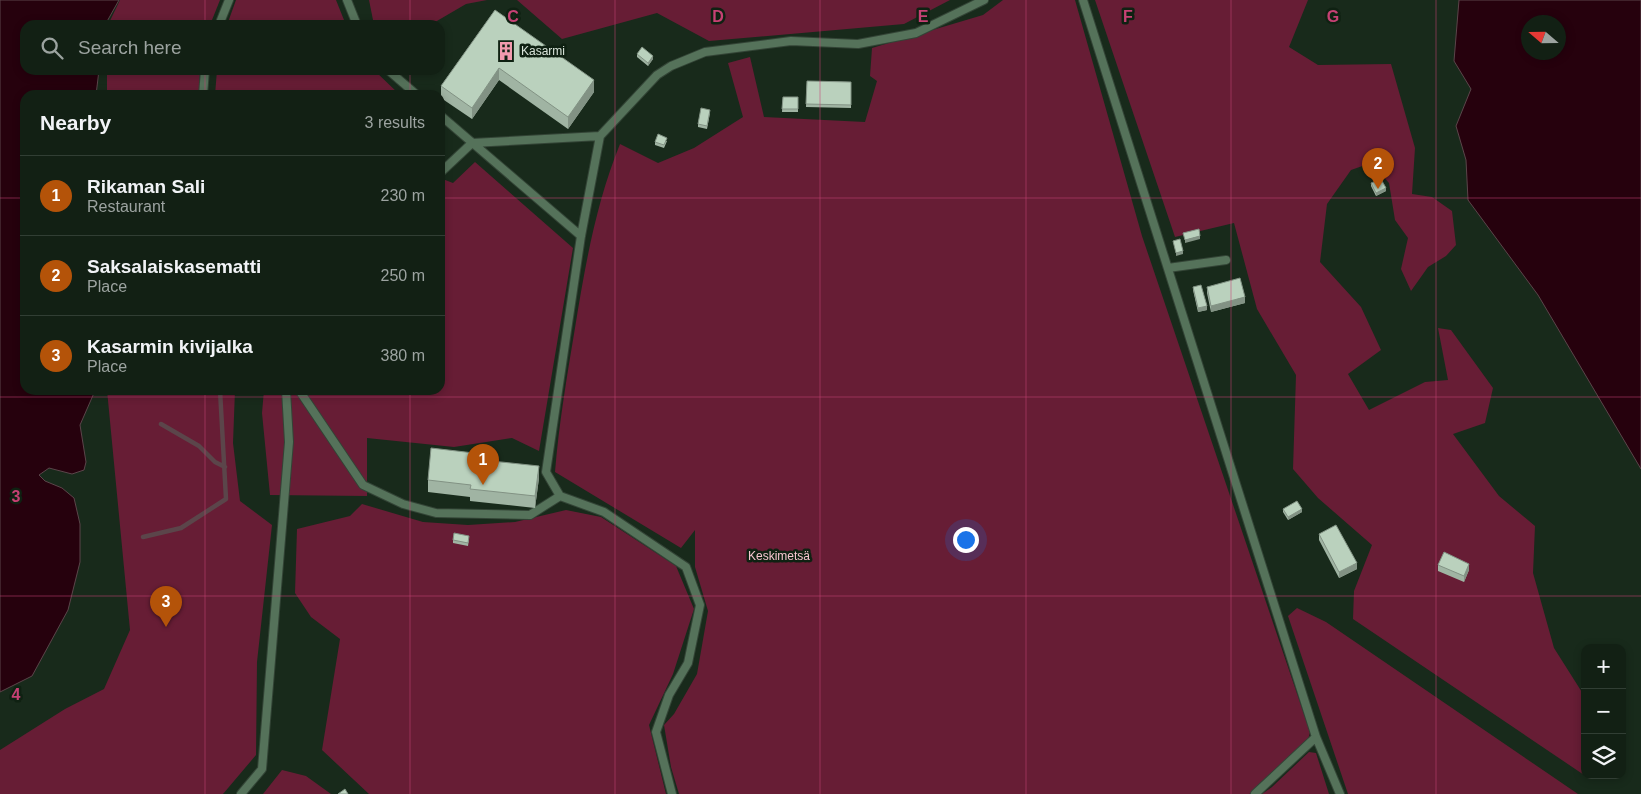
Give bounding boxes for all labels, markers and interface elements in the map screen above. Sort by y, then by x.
text: C [507,8,519,25]
text: D [712,8,724,25]
text: E [918,8,929,25]
text: F [1123,8,1133,25]
text: G [1327,8,1339,25]
north arrow [1521,15,1566,60]
search box [20,20,445,75]
icon: search [38,34,66,62]
text: Search here [78,37,182,58]
building icon: Kasarmi [495,40,517,62]
place label: Kasarmi [521,44,565,58]
text: Nearby [40,111,111,134]
text: 3 results [365,114,425,131]
pin: 2 [1362,148,1394,189]
text: Rikaman Sali [87,176,205,197]
text: 1 [52,187,60,204]
text: 230 m [381,187,425,204]
text: Restaurant [87,198,165,215]
text: Saksalaiskasematti [87,256,261,277]
text: 2 [52,267,60,284]
text: 250 m [381,267,425,284]
text: Place [87,278,127,295]
text: Kasarmin kivijalka [87,336,253,357]
text: 3 [52,347,60,364]
text: 380 m [381,347,425,364]
text: Place [87,358,127,375]
pin: 1 [467,444,499,485]
text: 3 [12,488,21,505]
your location [953,527,979,553]
park label: Keskimetsä [748,549,810,563]
pin: 3 [150,586,182,627]
map controls [1581,644,1626,779]
button: + [1581,644,1626,689]
text: 4 [12,686,21,703]
button: − [1581,689,1626,734]
button: layers [1581,734,1626,779]

